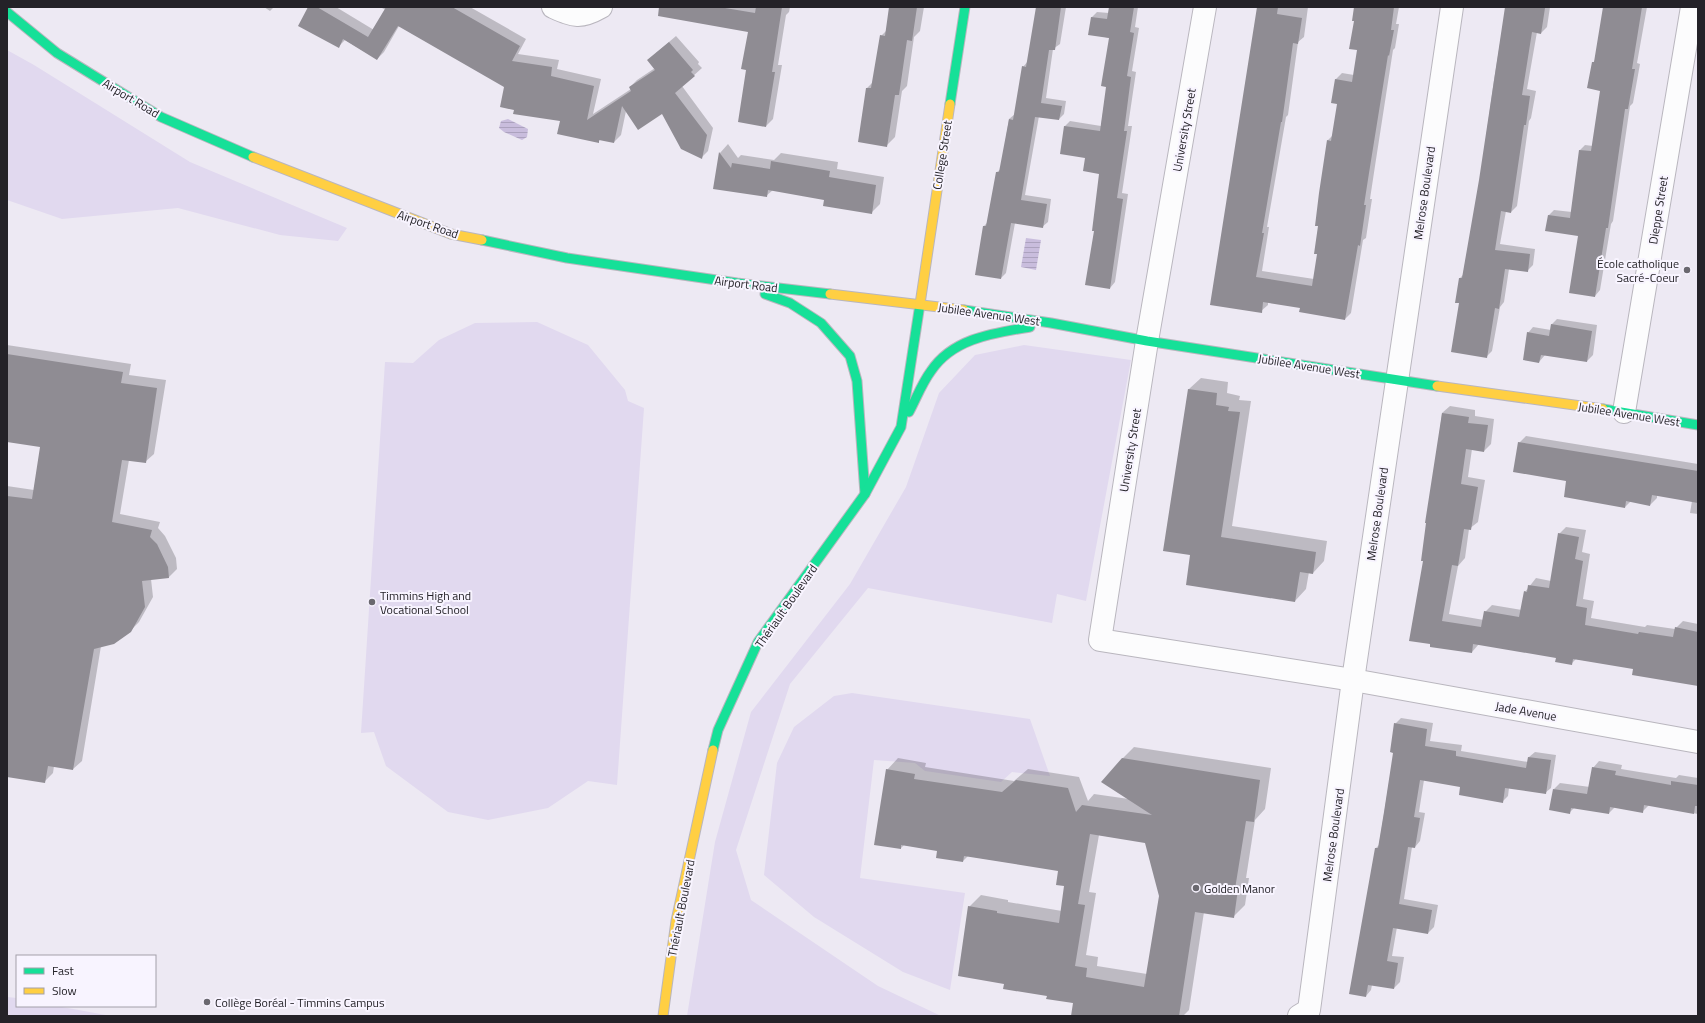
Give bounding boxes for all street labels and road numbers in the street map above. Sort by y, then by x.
street label: Airport Road [99,73,163,123]
street label: University Street [1167,86,1201,173]
street label: College Street [927,118,957,191]
street label: Melrose Boulevard [1408,145,1440,241]
street label: Dieppe Street [1643,174,1673,245]
street label: Airport Road [395,205,461,243]
street label: Airport Road [713,271,779,297]
street label: Jubilee Avenue West [937,297,1042,331]
street label: Jubilee Avenue West [1257,349,1362,384]
street label: Jubilee Avenue West [1577,397,1682,432]
street label: University Street [1114,406,1146,493]
street label: Melrose Boulevard [1361,466,1393,562]
street label: Thériault Boulevard [750,560,822,652]
street label: Jade Avenue [1494,696,1558,726]
street label: Melrose Boulevard [1317,787,1349,883]
street label: Thériault Boulevard [662,858,700,958]

